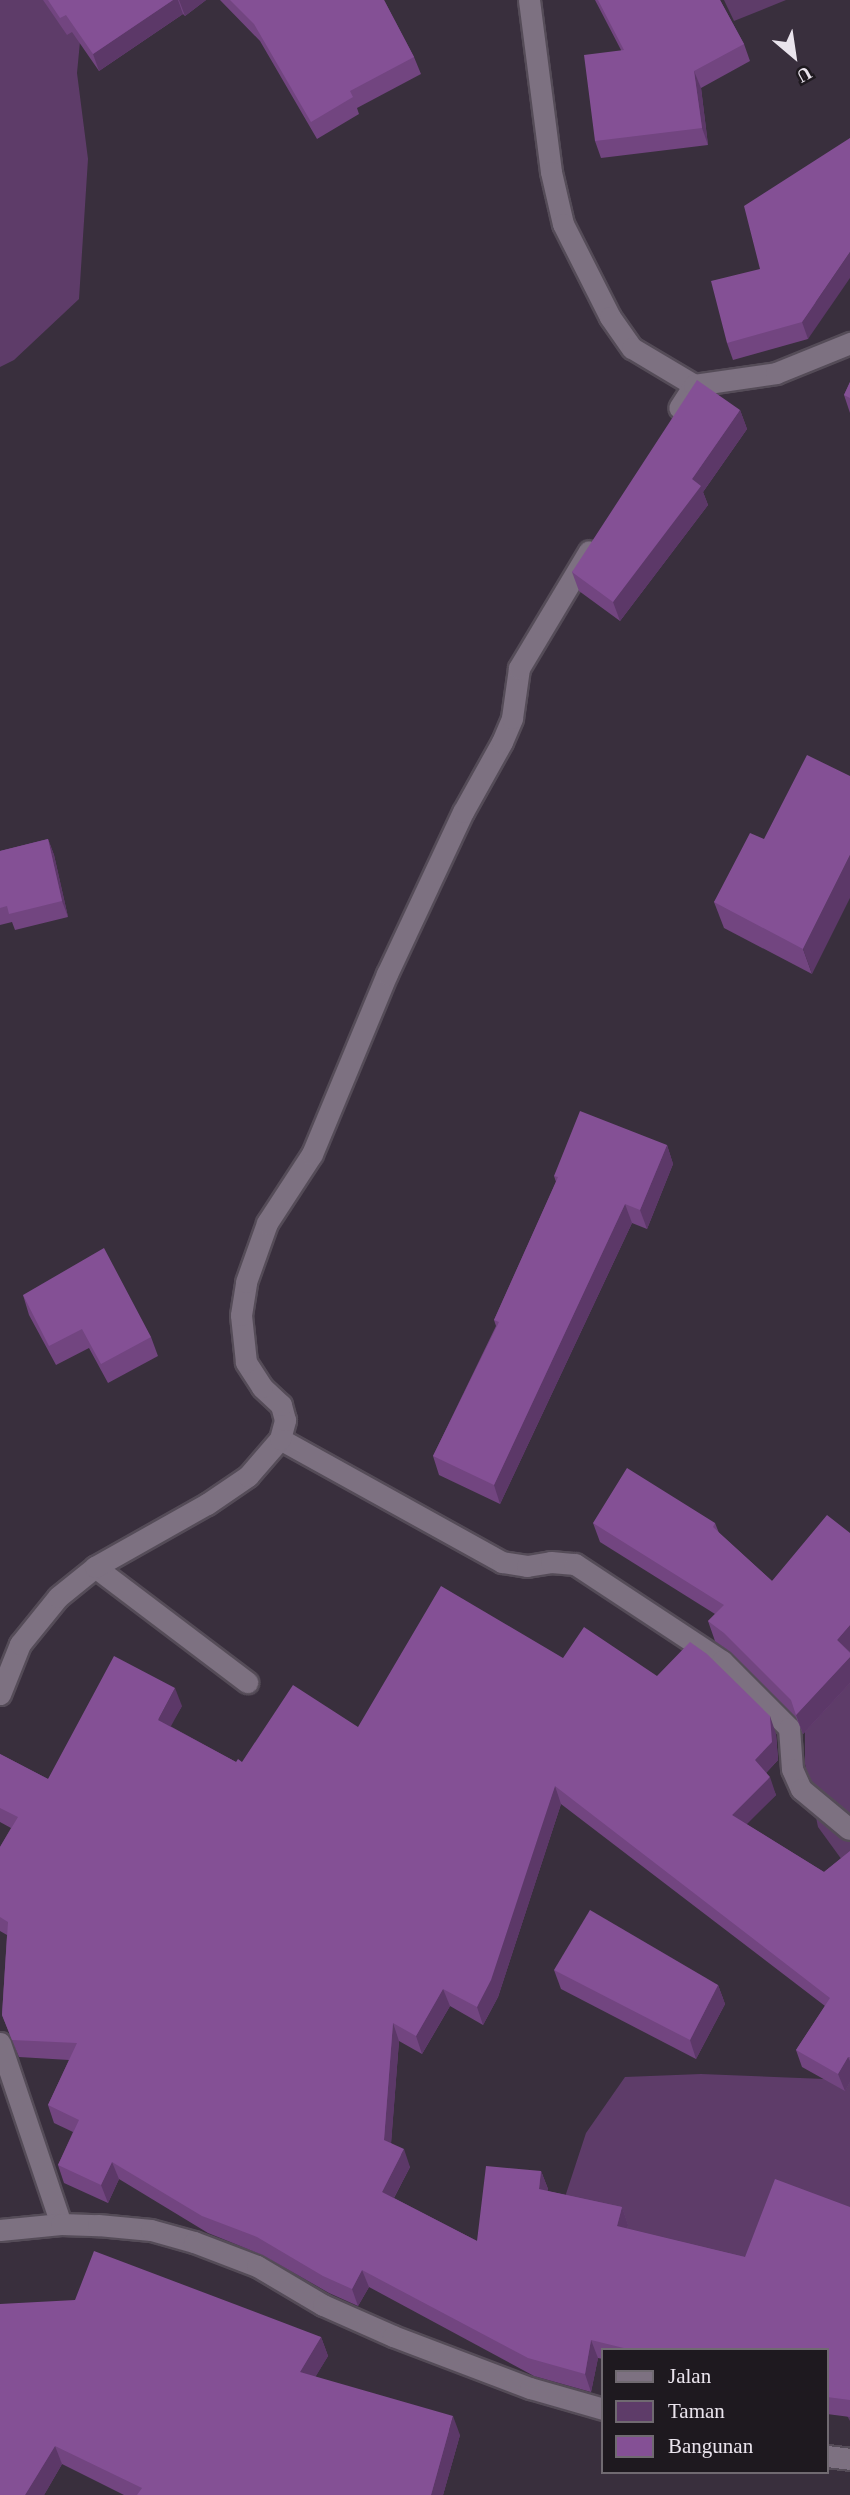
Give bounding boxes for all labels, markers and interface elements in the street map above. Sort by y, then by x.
north arrow [759,21,829,91]
text: U [793,62,816,87]
legend [602,2348,829,2474]
text: Jalan [668,2364,711,2388]
text: Taman [668,2399,725,2423]
text: Bangunan [668,2434,753,2458]

